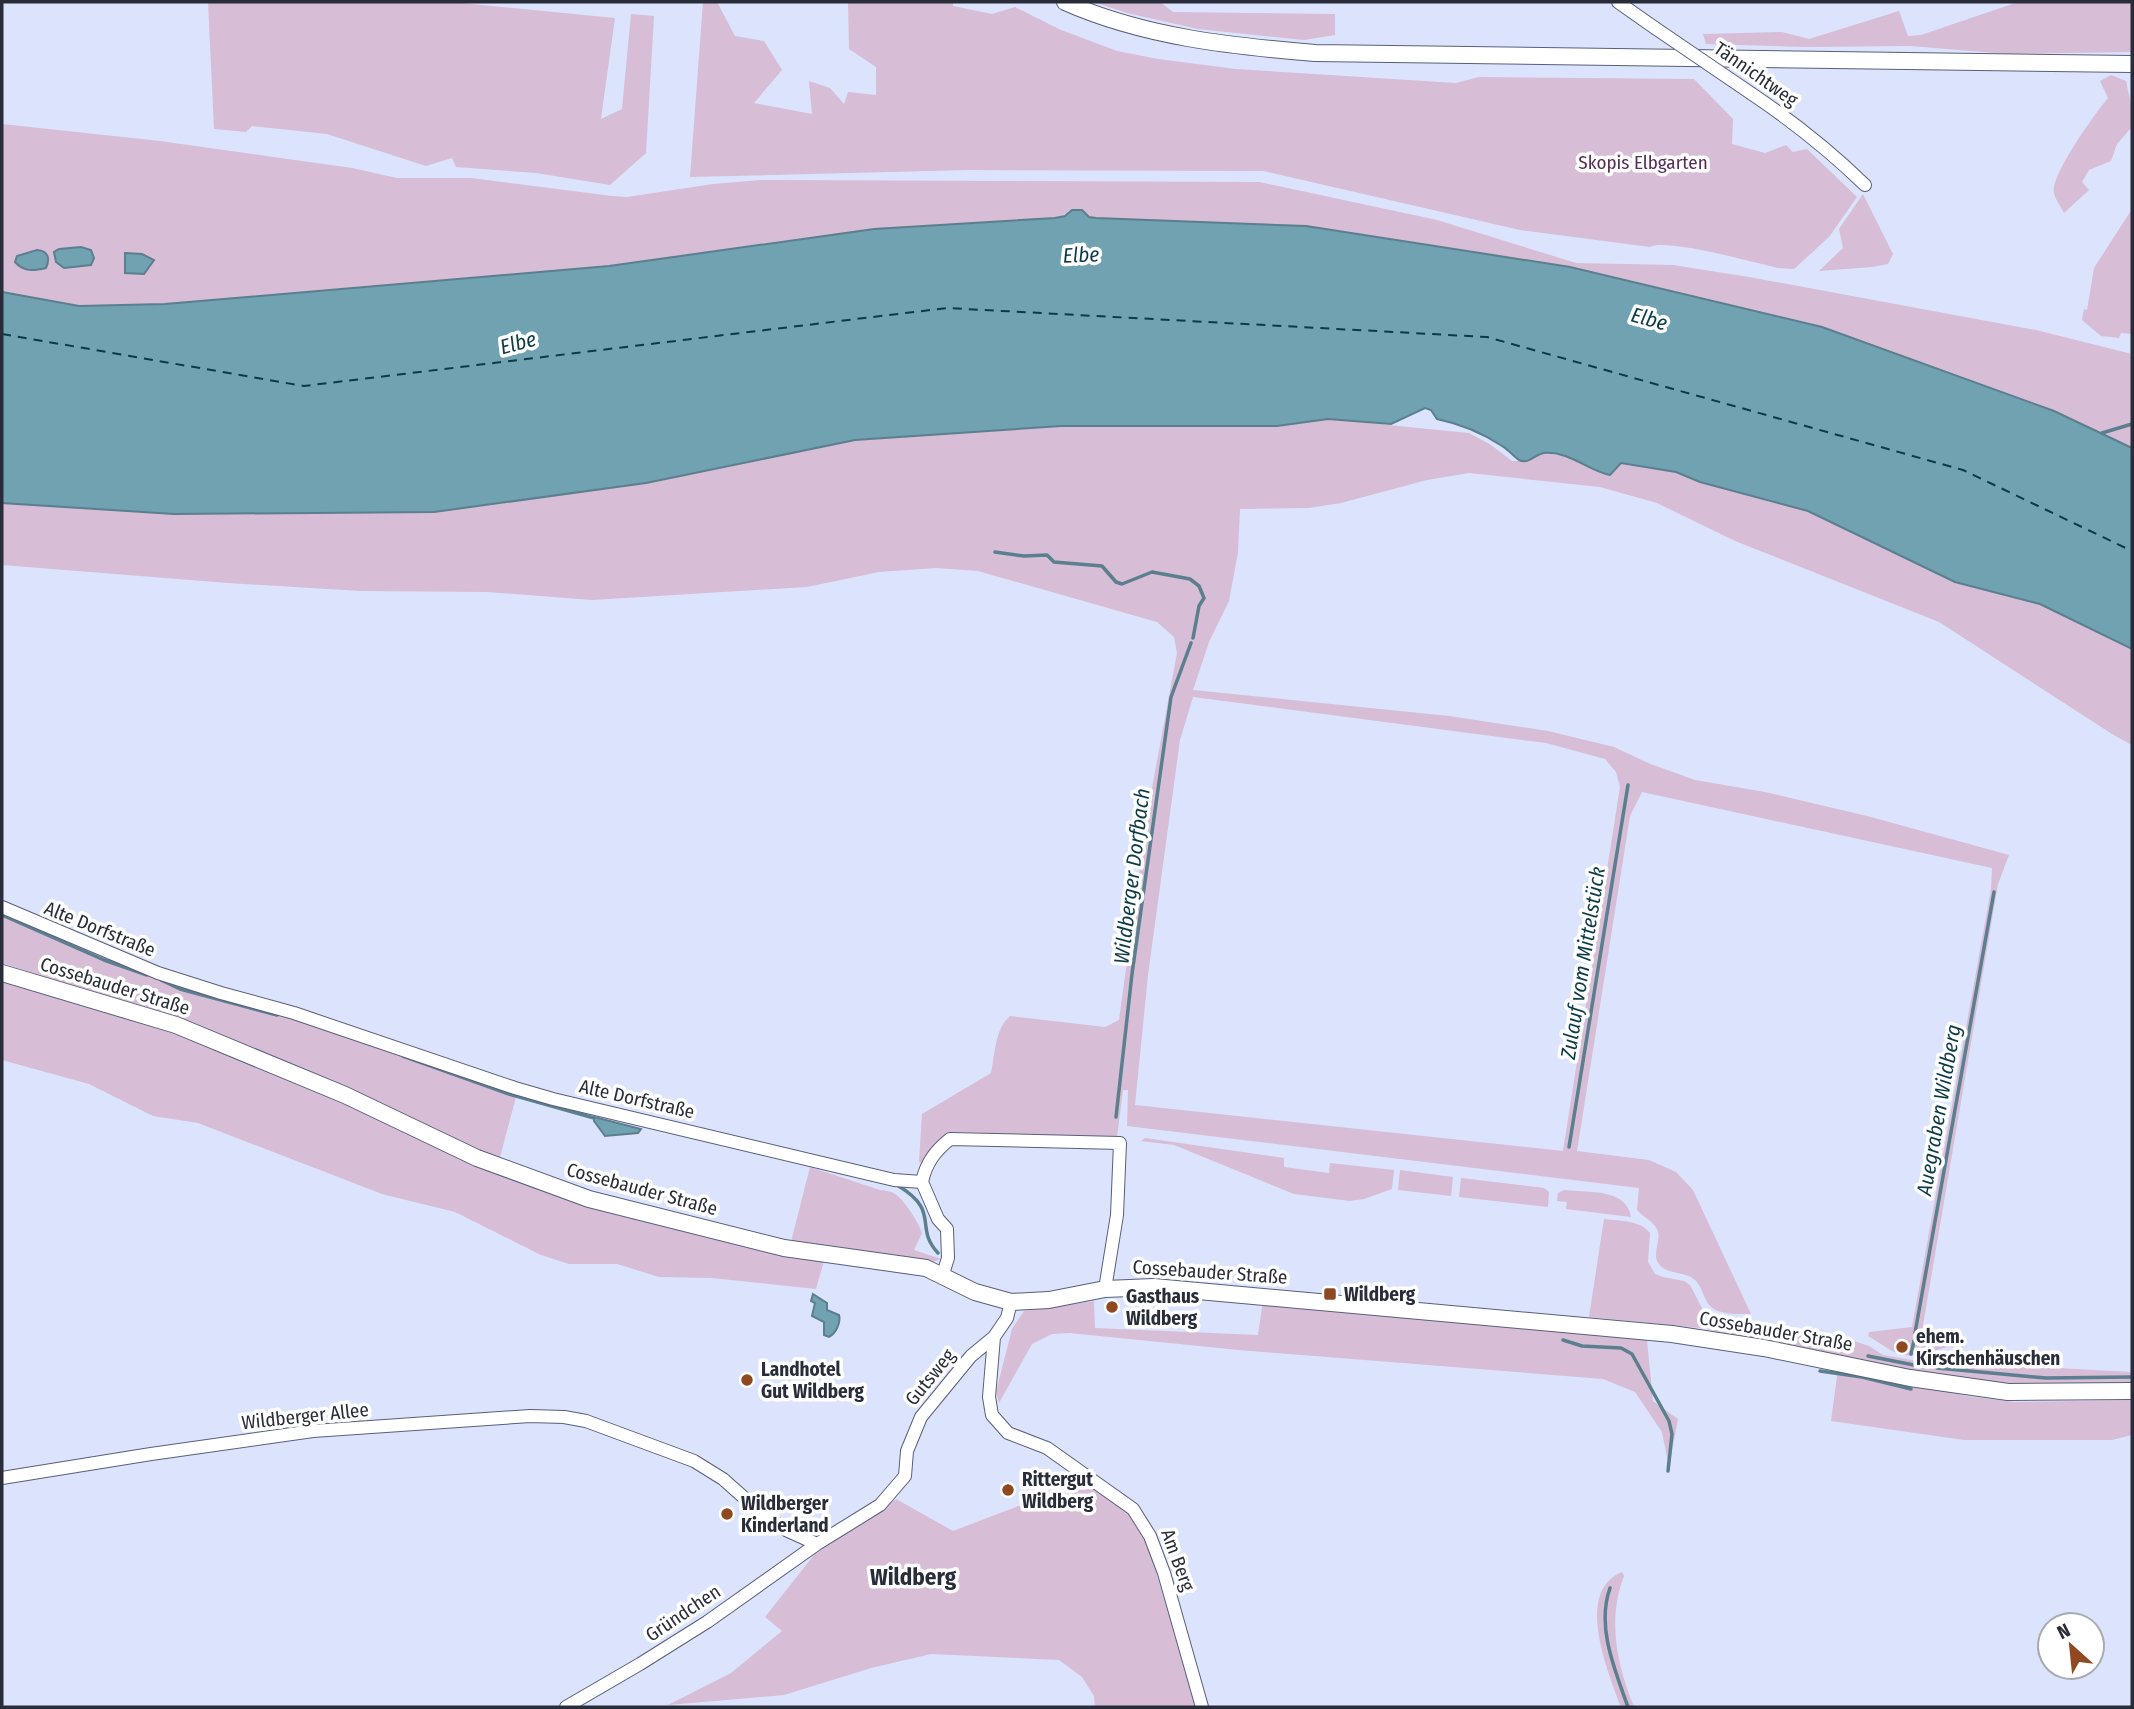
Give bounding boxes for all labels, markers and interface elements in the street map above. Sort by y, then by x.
street label: Tännichtweg [1710,37,1802,111]
park label: Skopis Elbgarten [1578,151,1708,174]
water label: Elbe [1062,241,1100,269]
water label: Elbe [1628,302,1670,336]
water label: Elbe [497,326,539,360]
water label: Wildberger Dorfbach [1108,787,1156,965]
water label: Zulauf vom Mittelstück [1555,865,1611,1062]
street label: Alte Dorfstraße [41,896,159,962]
street label: Cossebauder Straße [37,952,193,1020]
water label: Auegraben Wildberg [1911,1022,1967,1199]
street label: Alte Dorfstraße [577,1075,697,1123]
street label: Cossebauder Straße [564,1158,720,1220]
street label: Cossebauder Straße [1132,1255,1288,1289]
place label: Wildberg [1344,1283,1416,1306]
place label: Gasthaus Wildberg [1126,1285,1200,1330]
marker: Wildberg [1322,1286,1338,1302]
marker: Gasthaus Wildberg [1104,1299,1120,1315]
street label: Cossebauder Straße [1698,1306,1854,1356]
place label: ehem. Kirschenhäuschen [1916,1325,2060,1370]
marker: ehem. Kirschenhäuschen [1894,1339,1910,1355]
street label: Gutsweg [900,1344,960,1410]
place label: Landhotel Gut Wildberg [761,1358,864,1403]
marker: Landhotel Gut Wildberg [739,1372,755,1388]
street label: Wildberger Allee [240,1398,370,1434]
place label: Rittergut Wildberg [1022,1468,1094,1513]
marker: Rittergut Wildberg [1000,1482,1016,1498]
place label: Wildberger Kinderland [741,1492,829,1537]
marker: Wildberger Kinderland [719,1506,735,1522]
street label: Am Berg [1156,1526,1200,1594]
district label: Wildberg [870,1563,957,1591]
street label: Gründchen [641,1580,725,1646]
north arrow [2036,1611,2106,1681]
text: N [2053,1618,2074,1644]

